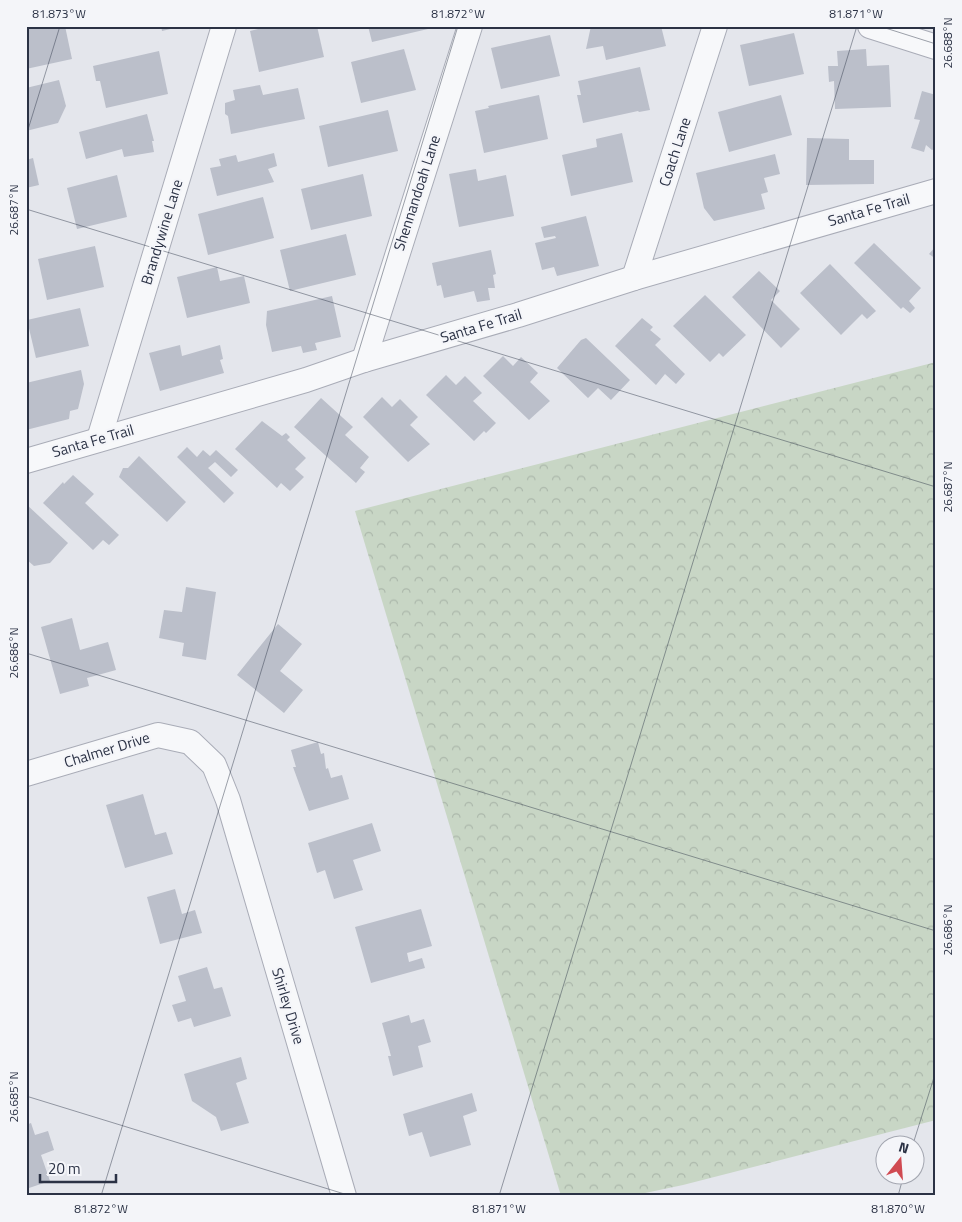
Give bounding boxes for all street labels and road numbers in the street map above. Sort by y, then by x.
street label: Coach Lane [653,114,697,189]
street label: Shennandoah Lane [387,132,446,254]
street label: Brandywine Lane [135,176,188,287]
street label: Santa Fe Trail [825,187,913,232]
street label: Santa Fe Trail [437,302,525,349]
street label: Santa Fe Trail [49,418,137,463]
street label: Chalmer Drive [61,726,153,773]
street label: Shirley Drive [266,965,311,1047]

